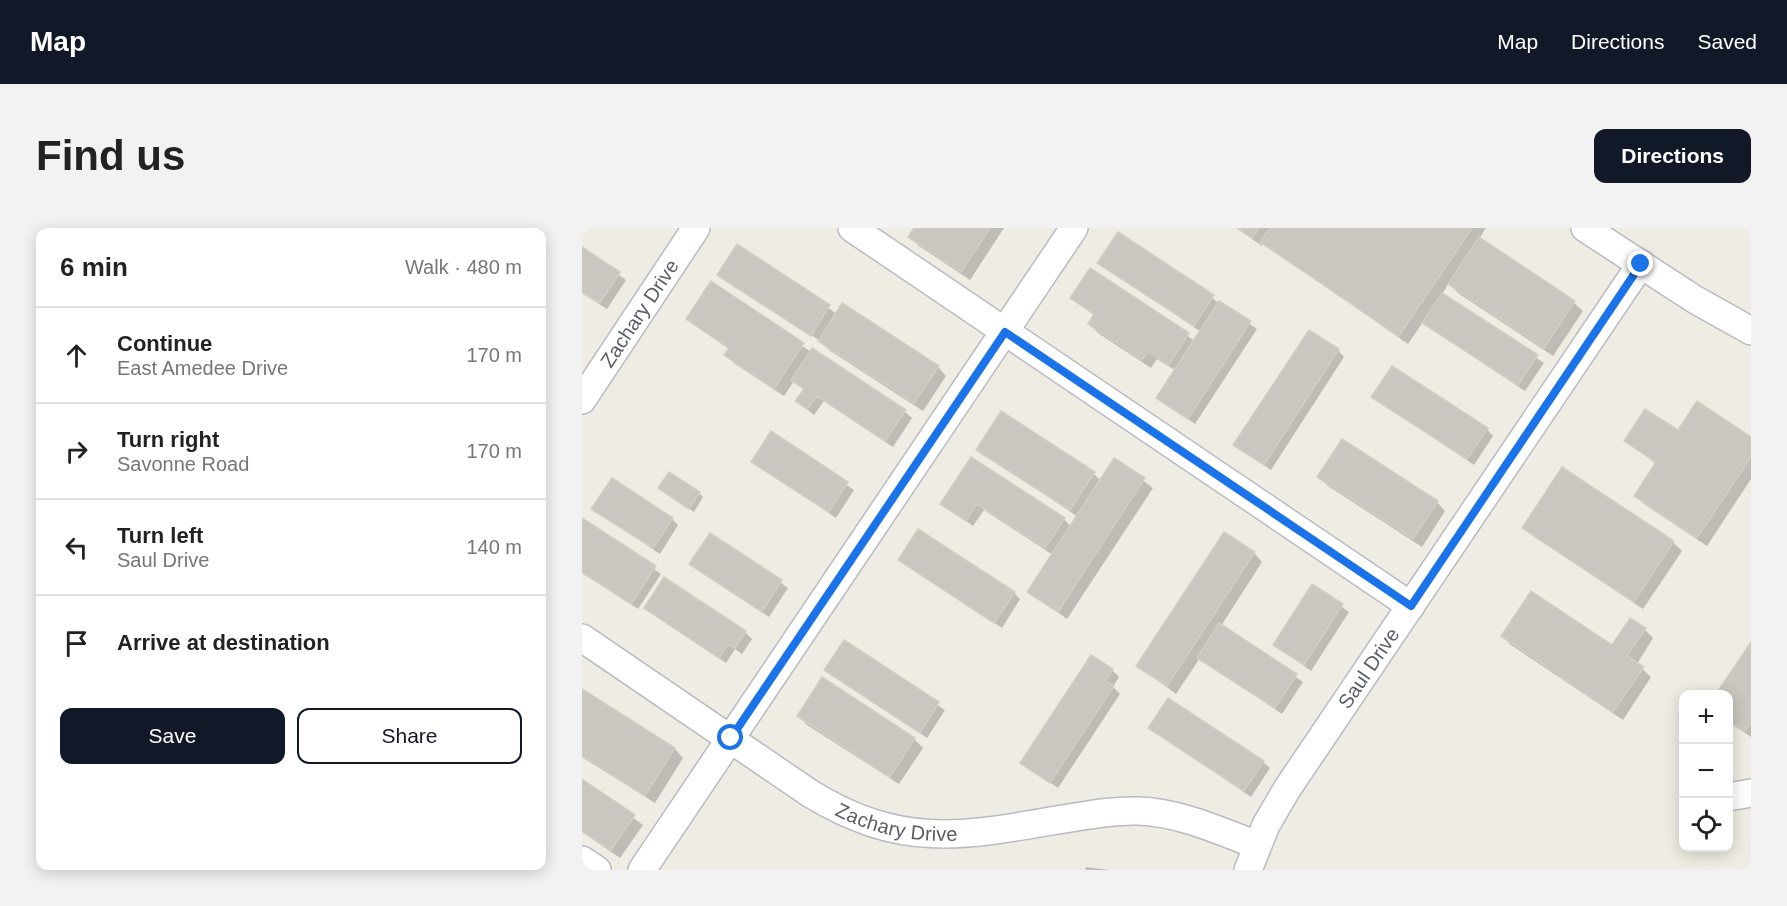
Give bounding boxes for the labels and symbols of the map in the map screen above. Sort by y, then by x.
route end [1627,250,1653,276]
street label: Zachary Drive [596,255,683,371]
street label: Saul Drive [1334,624,1403,712]
route start [717,724,743,750]
street label: Zachary Drive [832,798,958,845]

